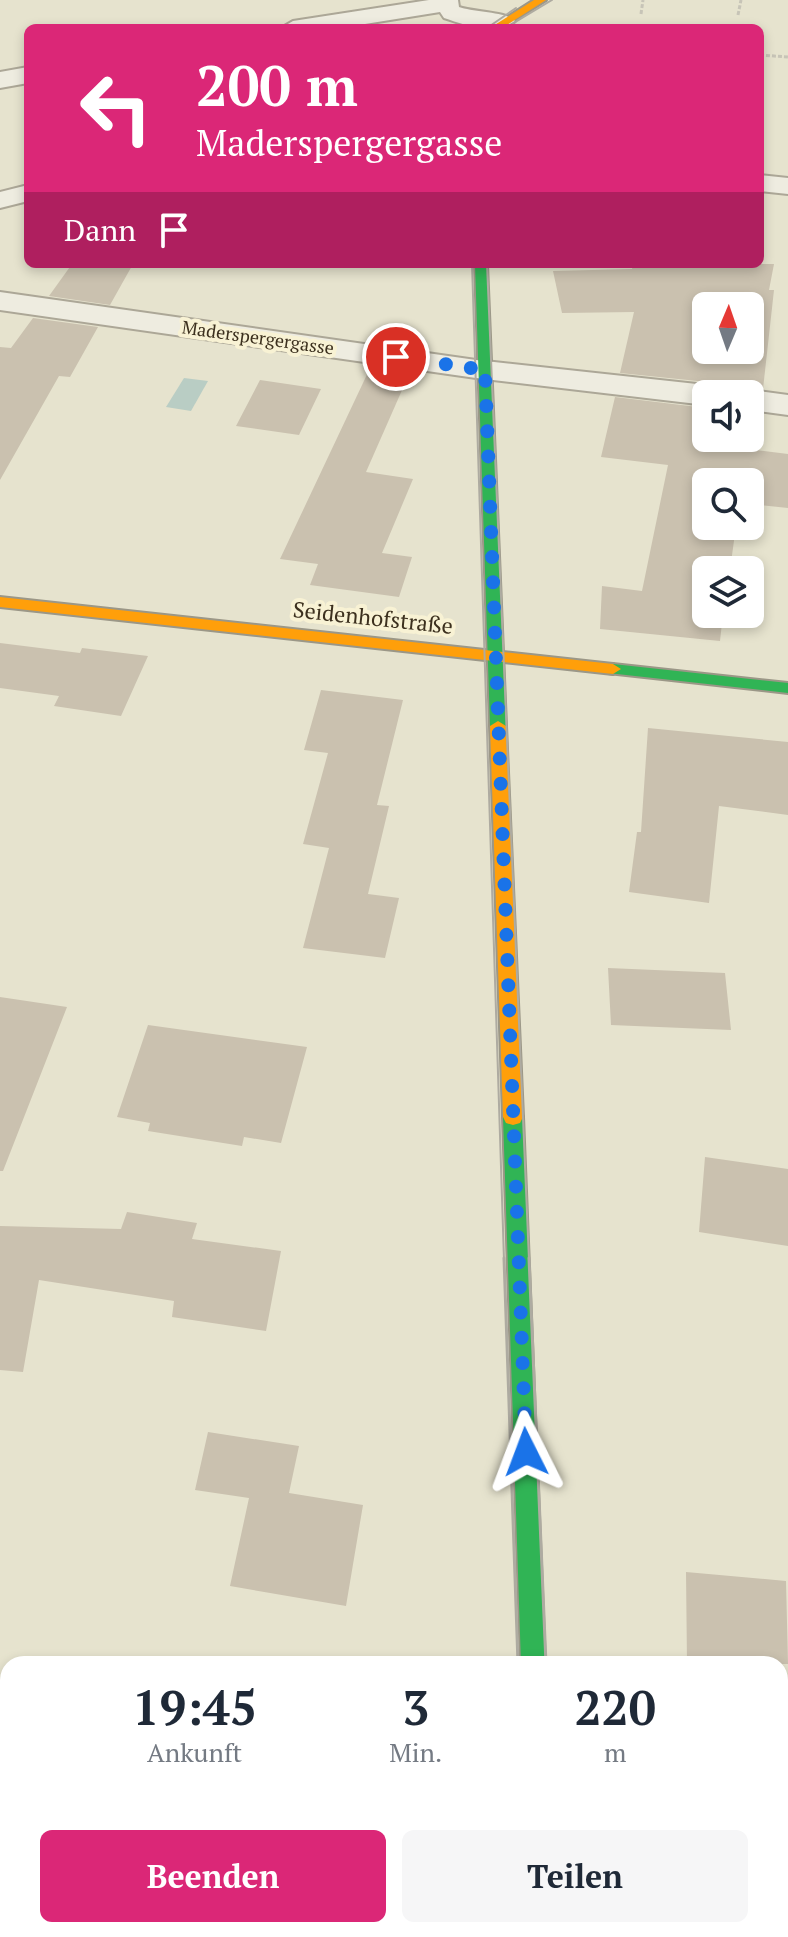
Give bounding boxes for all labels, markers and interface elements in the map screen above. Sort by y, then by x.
text: 200 m [196,48,358,122]
icon: left [64,56,168,160]
text: Maderspergergasse [196,119,502,166]
icon: arrive [152,208,196,252]
text: Dann [64,210,136,250]
north arrow [692,292,764,364]
map controls [692,292,764,628]
street label: Maderspergergasse [180,314,336,360]
pin [362,323,430,391]
icon: arrive [374,335,418,379]
button: sound [692,380,764,452]
button: search [692,468,764,540]
button: layers [692,556,764,628]
street label: Seidenhofstraße [292,594,454,640]
position arrow [484,1410,568,1494]
text: 19:45 [132,1675,257,1739]
text: 3 [402,1675,429,1739]
text: 220 [574,1675,656,1739]
text: Ankunft [147,1735,242,1769]
text: Min. [389,1735,442,1769]
text: m [604,1735,626,1769]
button: Beenden [40,1830,386,1922]
button: Teilen [402,1830,748,1922]

